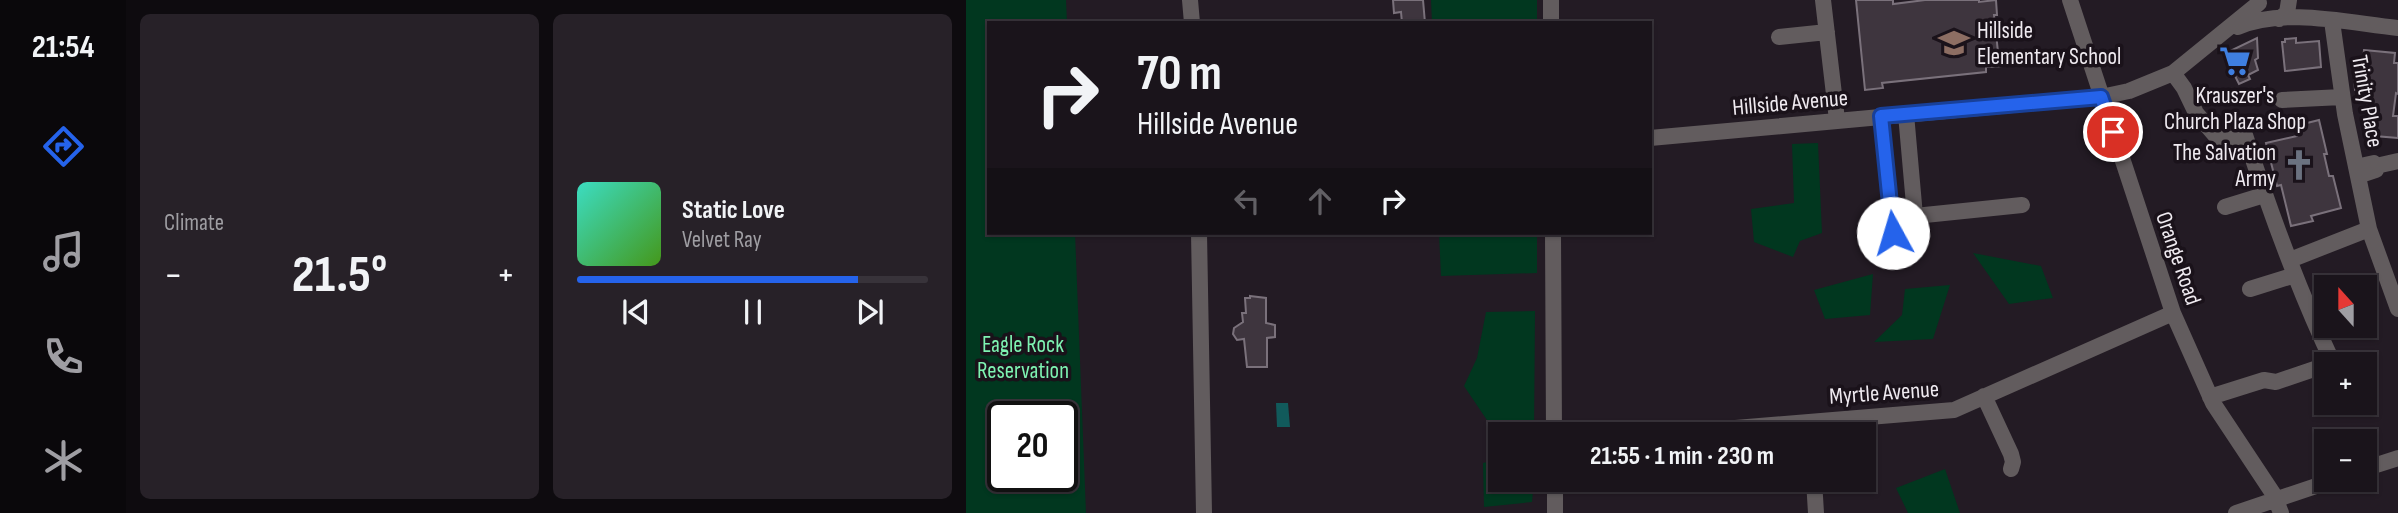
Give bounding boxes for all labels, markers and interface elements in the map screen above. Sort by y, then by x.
place label: Hillside Elementary School [1977,17,2121,71]
school or university icon: Hillside Elementary School [1937,26,1971,60]
text: 21:54 [32,28,94,67]
supermarket icon: Krauszer's Church Plaza Shop [2218,44,2252,78]
text: 70 m [1137,45,1222,104]
icon: right [1022,49,1113,140]
street label: Trinity Place [2345,53,2389,150]
place label: Krauszer's Church Plaza Shop [2164,82,2306,136]
street label: Hillside Avenue [1731,84,1849,122]
pin [2083,102,2143,162]
text: Hillside Avenue [1137,105,1298,144]
icon: arrive [2094,113,2132,151]
icon: directions [39,122,88,171]
place label: The Salvation Army [2173,139,2276,193]
church icon: The Salvation Army [2282,148,2316,182]
icon: left [1228,182,1266,220]
icon: ahead [1301,182,1339,220]
icon: right [1374,182,1412,220]
text: Static Love [682,195,785,226]
position arrow [1856,196,1930,270]
street label: Orange Road [2149,208,2207,309]
text: Climate [164,209,224,237]
text: Velvet Ray [682,226,762,254]
icon: music [39,227,88,276]
text: 21.5° [292,244,387,307]
text: − [164,253,183,298]
text: + [496,253,515,298]
north arrow [2314,275,2376,338]
map controls [2314,275,2377,492]
icon: previous [617,293,655,331]
icon: pause [734,293,772,331]
icon: next [851,293,889,331]
park label: Eagle Rock Reservation [977,331,1069,385]
icon: phone [39,332,88,381]
button: + [2314,352,2377,415]
street label: Myrtle Avenue [1828,375,1940,411]
speed limit sign: 20 [987,401,1078,492]
button: − [2314,429,2377,492]
icon: climate [39,436,88,485]
text: 21:55 · 1 min · 230 m [1590,441,1774,472]

